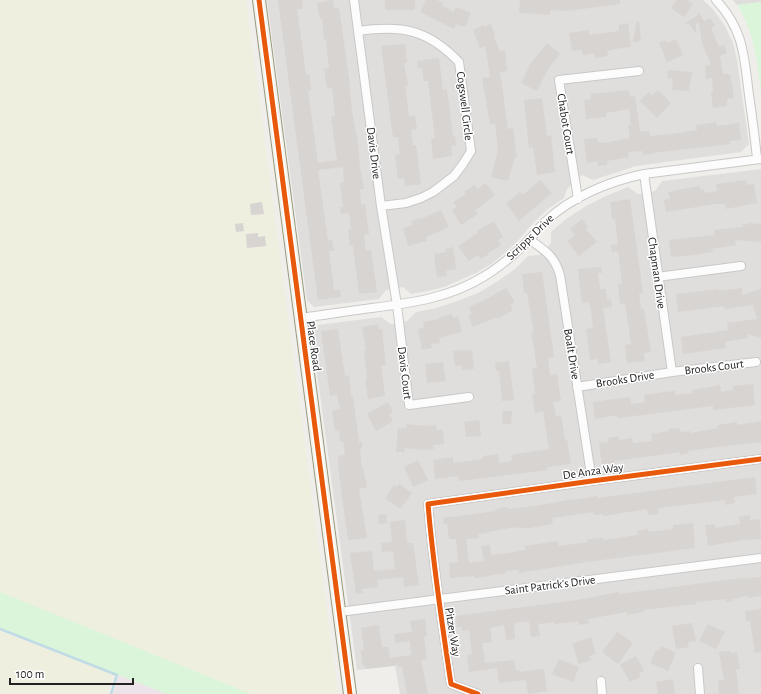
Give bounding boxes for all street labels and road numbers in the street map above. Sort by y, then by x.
street label: Cogswell Circle [455,71,475,141]
street label: Chabot Court [555,93,577,155]
street label: Davis Drive [365,126,383,180]
street label: Scripps Drive [504,212,556,262]
street label: Chapman Drive [646,236,668,310]
street label: Place Road [305,320,323,372]
street label: Boalt Drive [562,328,582,380]
street label: Davis Court [396,346,414,400]
street label: Brooks Court [684,357,744,377]
street label: Brooks Drive [595,368,655,390]
street label: De Anza Way [562,461,624,482]
street label: Saint Patrick's Drive [504,573,596,597]
street label: Pitzer Way [442,607,463,658]

